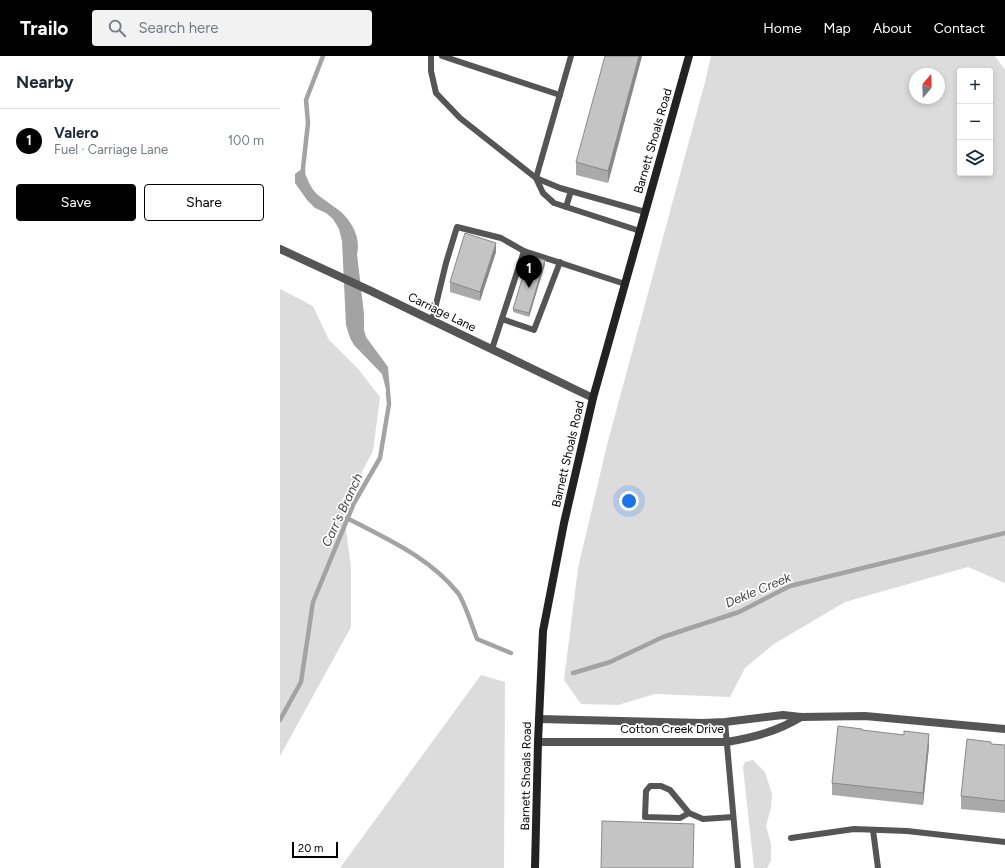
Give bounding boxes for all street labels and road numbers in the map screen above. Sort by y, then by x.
street label: Barnett Shoals Road [631,87,675,195]
street label: Carriage Lane [406,289,479,335]
street label: Barnett Shoals Road [549,399,587,509]
street label: Barnett Shoals Road [518,722,534,830]
street label: Cotton Creek Drive [620,722,724,736]

